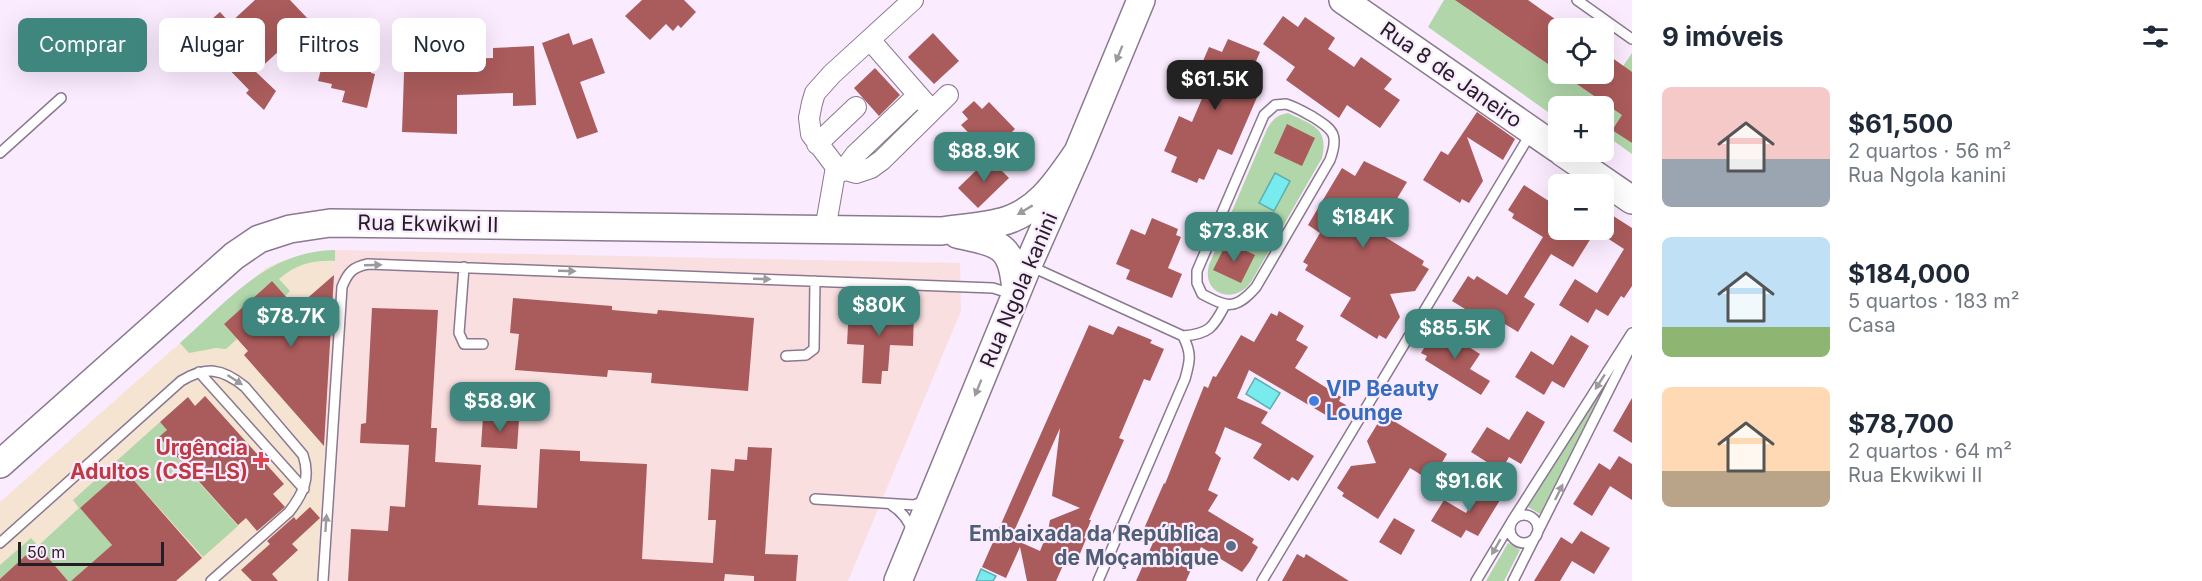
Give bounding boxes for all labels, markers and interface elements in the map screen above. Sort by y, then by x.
street label: Rua 8 de Janeiro [1376,16,1527,133]
chip: Comprar [18,18,147,72]
chip: Alugar [159,18,265,72]
chip: Filtros [277,18,380,72]
chip: Novo [392,18,486,72]
map controls [1548,18,1614,240]
button: locate [1548,18,1614,84]
icon: filters [2139,20,2172,53]
text: 9 imóveis [1662,21,1784,52]
one-way arrow [1114,45,1123,63]
pin: $61.5K [1166,60,1264,111]
text: $61.5K [1181,67,1249,91]
button: + [1548,96,1614,162]
text: $61,500 [1848,108,1953,139]
icon: home [1710,111,1782,183]
pin: $88.9K [935,132,1033,183]
text: $88.9K [948,139,1020,163]
text: 2 quartos · 56 m² [1848,139,2011,163]
text: Rua Ngola kanini [1848,163,2006,187]
button: − [1548,174,1614,240]
pin: $184K [1321,198,1405,249]
one-way arrow [1017,205,1033,216]
text: $184K [1332,205,1394,229]
street label: Rua Ngola kanini [975,209,1062,371]
street label: Rua Ekwikwi II [357,210,499,237]
pin: $73.8K [1185,212,1283,263]
text: $73.8K [1199,219,1269,243]
text: $184,000 [1848,258,1970,289]
one-way arrow [363,260,382,269]
icon: home [1710,261,1782,333]
one-way arrow [558,267,577,276]
one-way arrow [753,274,772,283]
pin: $80K [843,286,915,337]
text: 5 quartos · 183 m² [1848,289,2020,313]
text: $80K [852,293,906,317]
pin: $78.7K [242,297,340,348]
text: $78.7K [256,304,326,328]
pin: $85.5K [1406,309,1504,360]
text: Casa [1848,313,1896,337]
text: $85.5K [1419,316,1491,340]
one-way arrow [1595,374,1606,390]
one-way arrow [227,375,243,386]
place label: VIP Beauty Lounge [1326,376,1439,425]
one-way arrow [973,380,983,398]
pin: $58.9K [451,382,549,433]
text: $58.9K [464,389,536,413]
marker: VIP Beauty Lounge [1307,394,1321,408]
text: $78,700 [1848,408,1954,439]
icon: home [1710,411,1782,483]
place label: Urgência Adultos (CSE-LS) [70,435,248,484]
text: 2 quartos · 64 m² [1848,439,2012,463]
marker: Urgência Adultos (CSE-LS) [252,451,270,469]
pin: $91.6K [1420,462,1518,513]
text: Rua Ekwikwi II [1848,463,1982,487]
text: $91.6K [1435,469,1503,493]
one-way arrow [1554,483,1563,500]
one-way arrow [322,513,331,532]
place label: Embaixada da República de Moçambique [969,521,1219,570]
scale bar [18,539,164,566]
marker: Embaixada da República de Moçambique [1224,539,1238,553]
one-way arrow [1491,539,1501,556]
text: 50 m [27,542,65,562]

